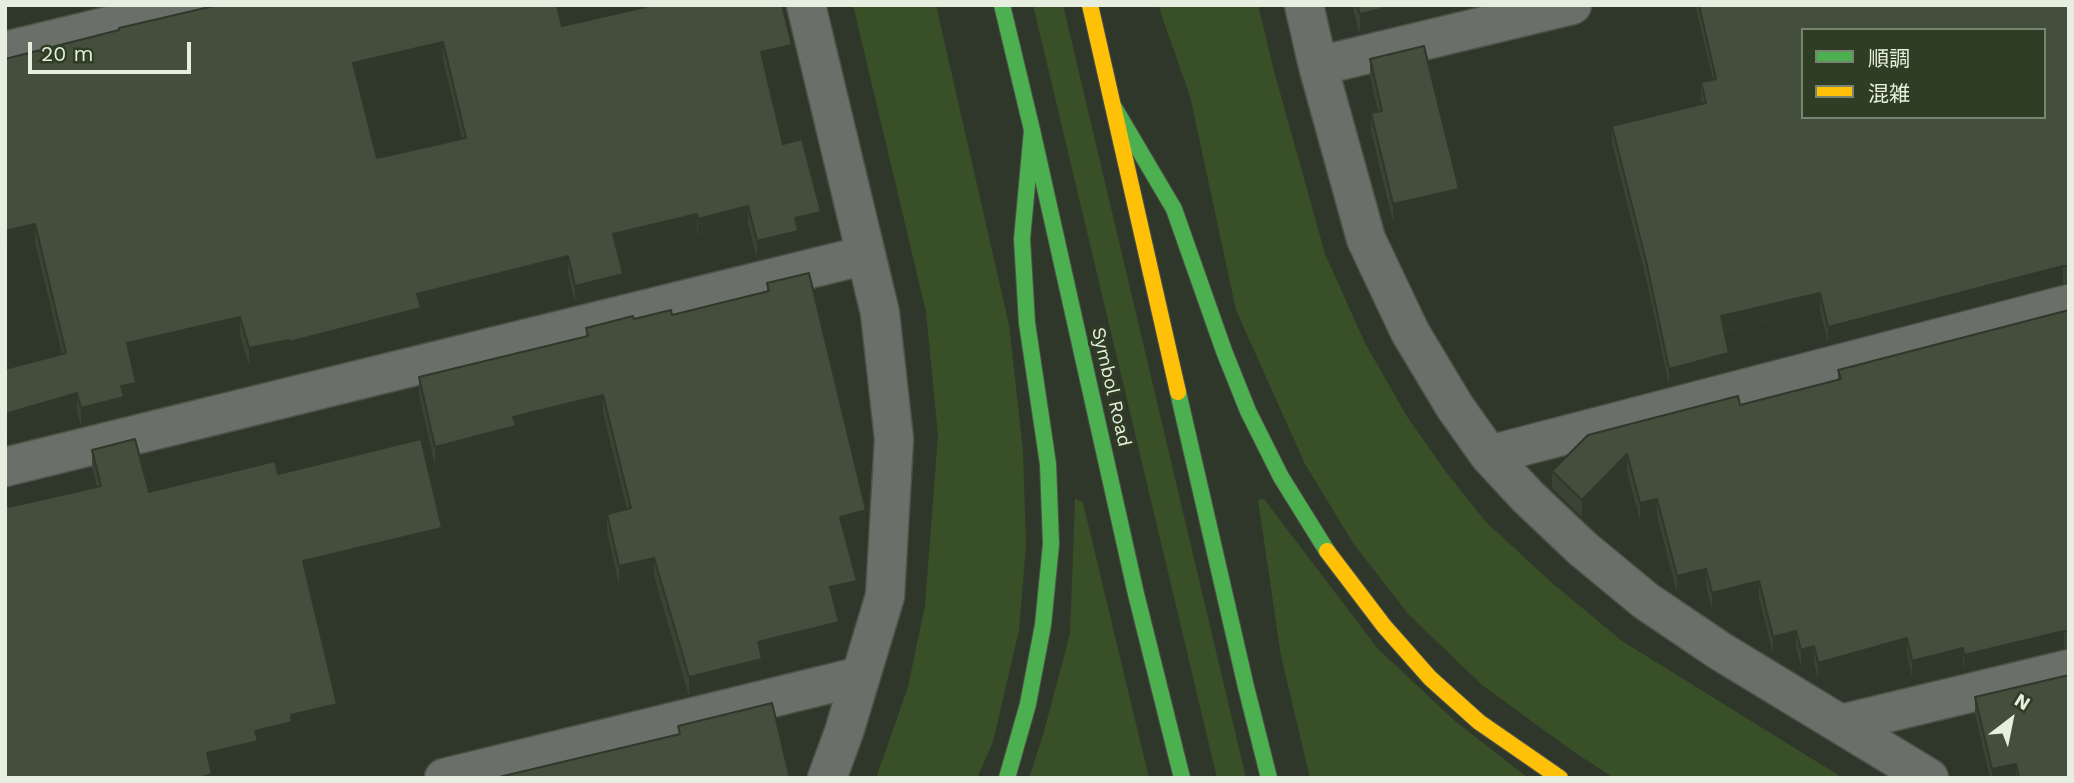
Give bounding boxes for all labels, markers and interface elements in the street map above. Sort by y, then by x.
scale bar [32,28,194,72]
legend [1801,28,2046,119]
text: 20 m [41,41,93,66]
text: 順調 [1868,46,1910,71]
text: 混雑 [1868,81,1910,106]
street label: Symbol Road [1086,325,1136,449]
north arrow [1976,685,2046,755]
text: N [2010,688,2034,715]

